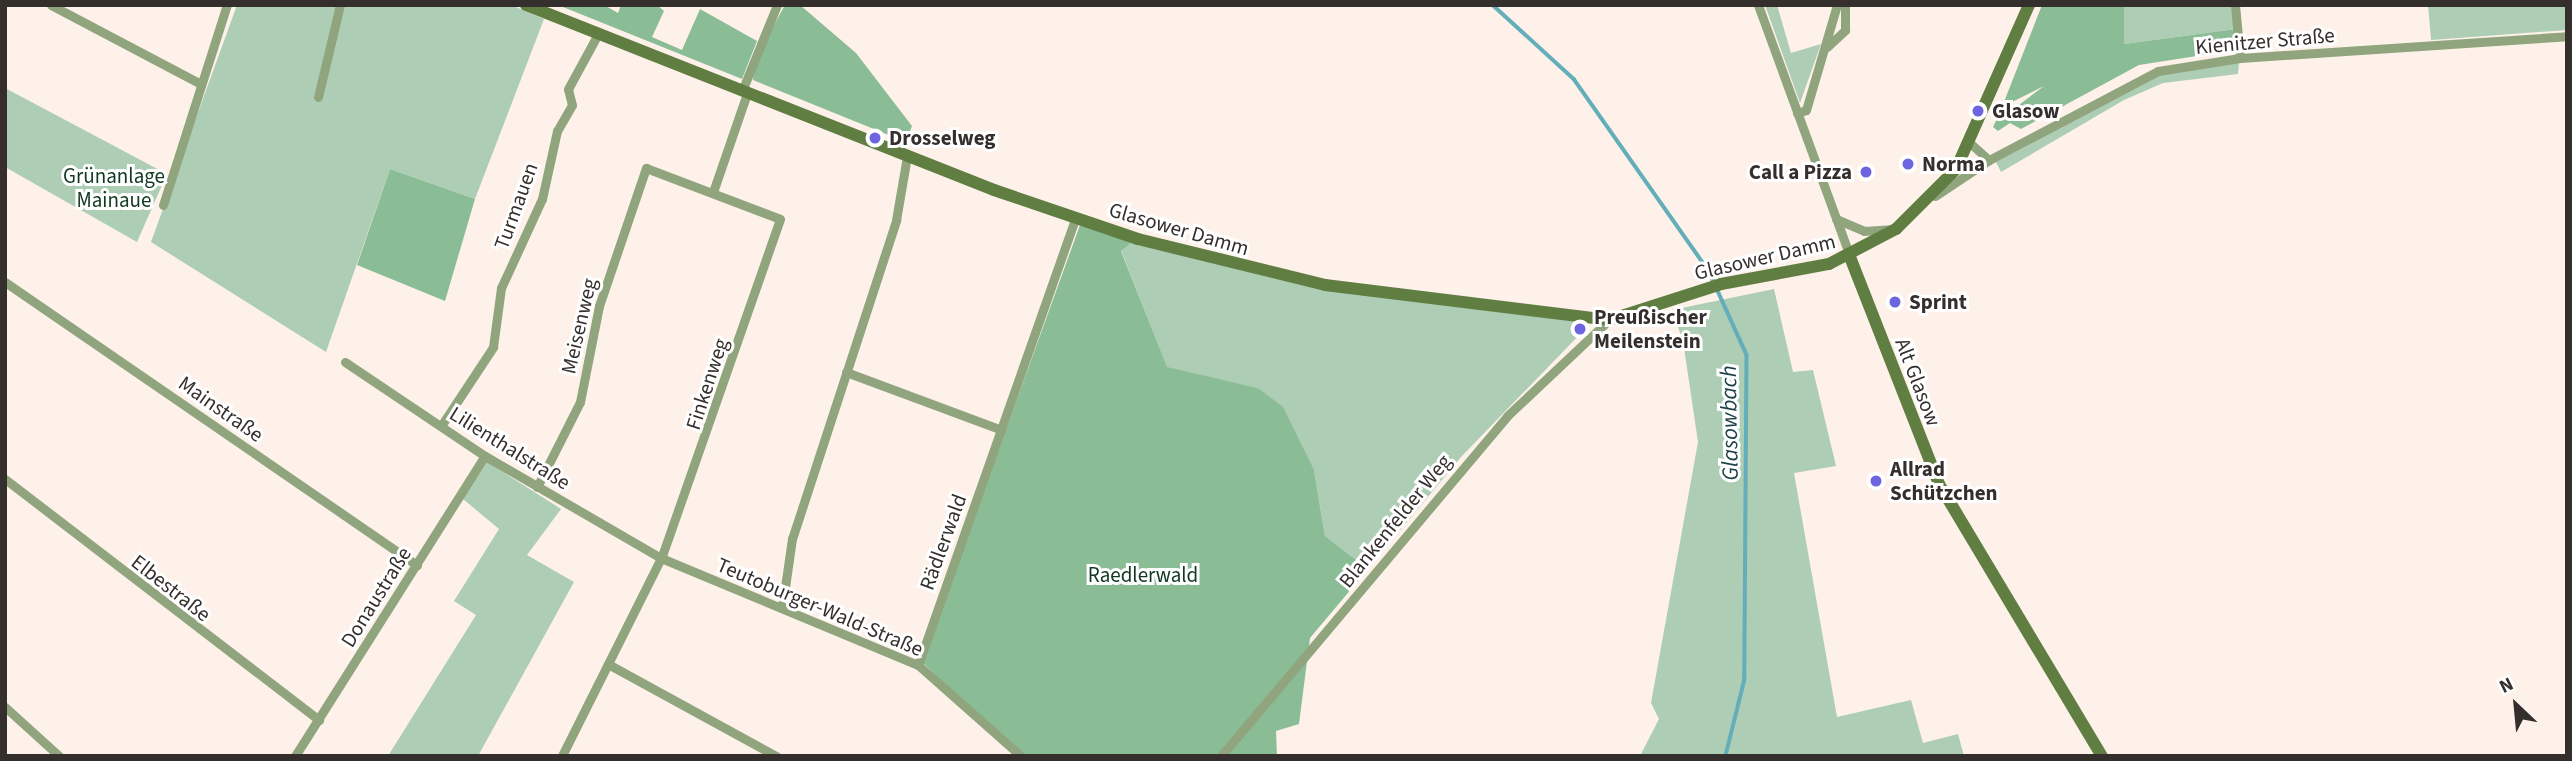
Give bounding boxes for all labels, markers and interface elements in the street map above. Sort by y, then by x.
street label: Kienitzer Straße [2194,22,2336,60]
place label: Glasow [1992,98,2060,124]
marker: Glasow [1970,103,1986,119]
place label: Drosselweg [889,125,996,151]
marker: Drosselweg [867,130,883,146]
place label: Norma [1922,151,1985,177]
marker: Norma [1900,156,1916,172]
street label: Turmauen [489,159,543,253]
place label: Call a Pizza [1749,159,1852,185]
park label: Grünanlage Mainaue [63,163,165,213]
marker: Call a Pizza [1858,164,1874,180]
street label: Glasower Damm [1106,197,1252,261]
street label: Glasower Damm [1692,228,1838,286]
street label: Meisenweg [556,276,602,376]
place label: Sprint [1909,289,1967,315]
marker: Sprint [1887,294,1903,310]
place label: Preußischer Meilenstein [1594,304,1707,354]
marker: Preußischer Meilenstein [1572,321,1588,337]
street label: Alt Glasow [1890,334,1946,430]
street label: Finkenweg [680,335,734,433]
water label: Glasowbach [1715,365,1745,481]
street label: Mainstraße [174,371,268,447]
street label: Lilienthalstraße [445,401,575,495]
street label: Blankenfelder Weg [1334,449,1456,593]
place label: Allrad Schützchen [1890,456,1998,506]
marker: Allrad Schützchen [1868,473,1884,489]
street label: Rädlerwald [914,491,972,593]
street label: Donaustraße [335,542,417,652]
street label: Elbestraße [126,549,216,627]
street label: Teutoburger-Wald-Straße [713,552,927,662]
park label: Raedlerwald [1088,562,1198,588]
north arrow [2481,670,2551,740]
text: N [2495,671,2518,701]

